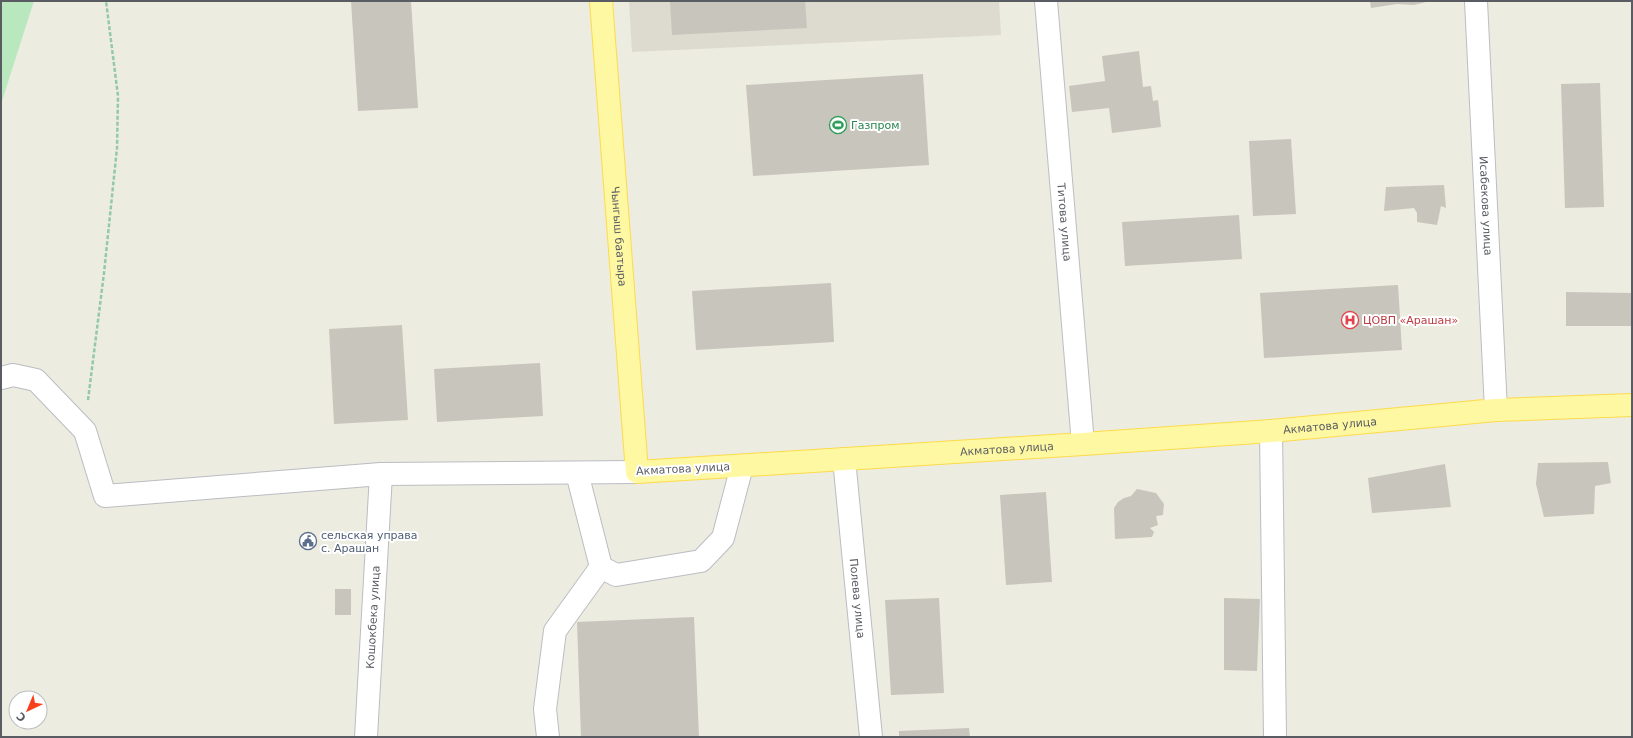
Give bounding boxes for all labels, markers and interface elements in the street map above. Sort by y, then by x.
sports icon: Газпром [828,115,848,135]
place label: Газпром [851,119,900,132]
street label: Исабекова улица [1477,156,1495,256]
street label: Титова улица [1055,181,1074,262]
street label: Чынгыш баатыра [609,186,629,287]
hospital icon: ЦОВП «Арашан» [1340,310,1360,330]
place label: ЦОВП «Арашан» [1363,314,1458,327]
street label: Акматова улица [1283,415,1377,436]
street label: Акматова улица [960,439,1054,458]
street label: Акматова улица [636,460,730,478]
place label: сельская управа с. Арашан [321,529,418,555]
public building icon: сельская управа с. Арашан [298,531,318,551]
street label: Полева улица [847,558,868,639]
street label: Кошокбека улица [363,565,382,669]
north arrow [8,690,48,730]
text: С [14,709,29,724]

